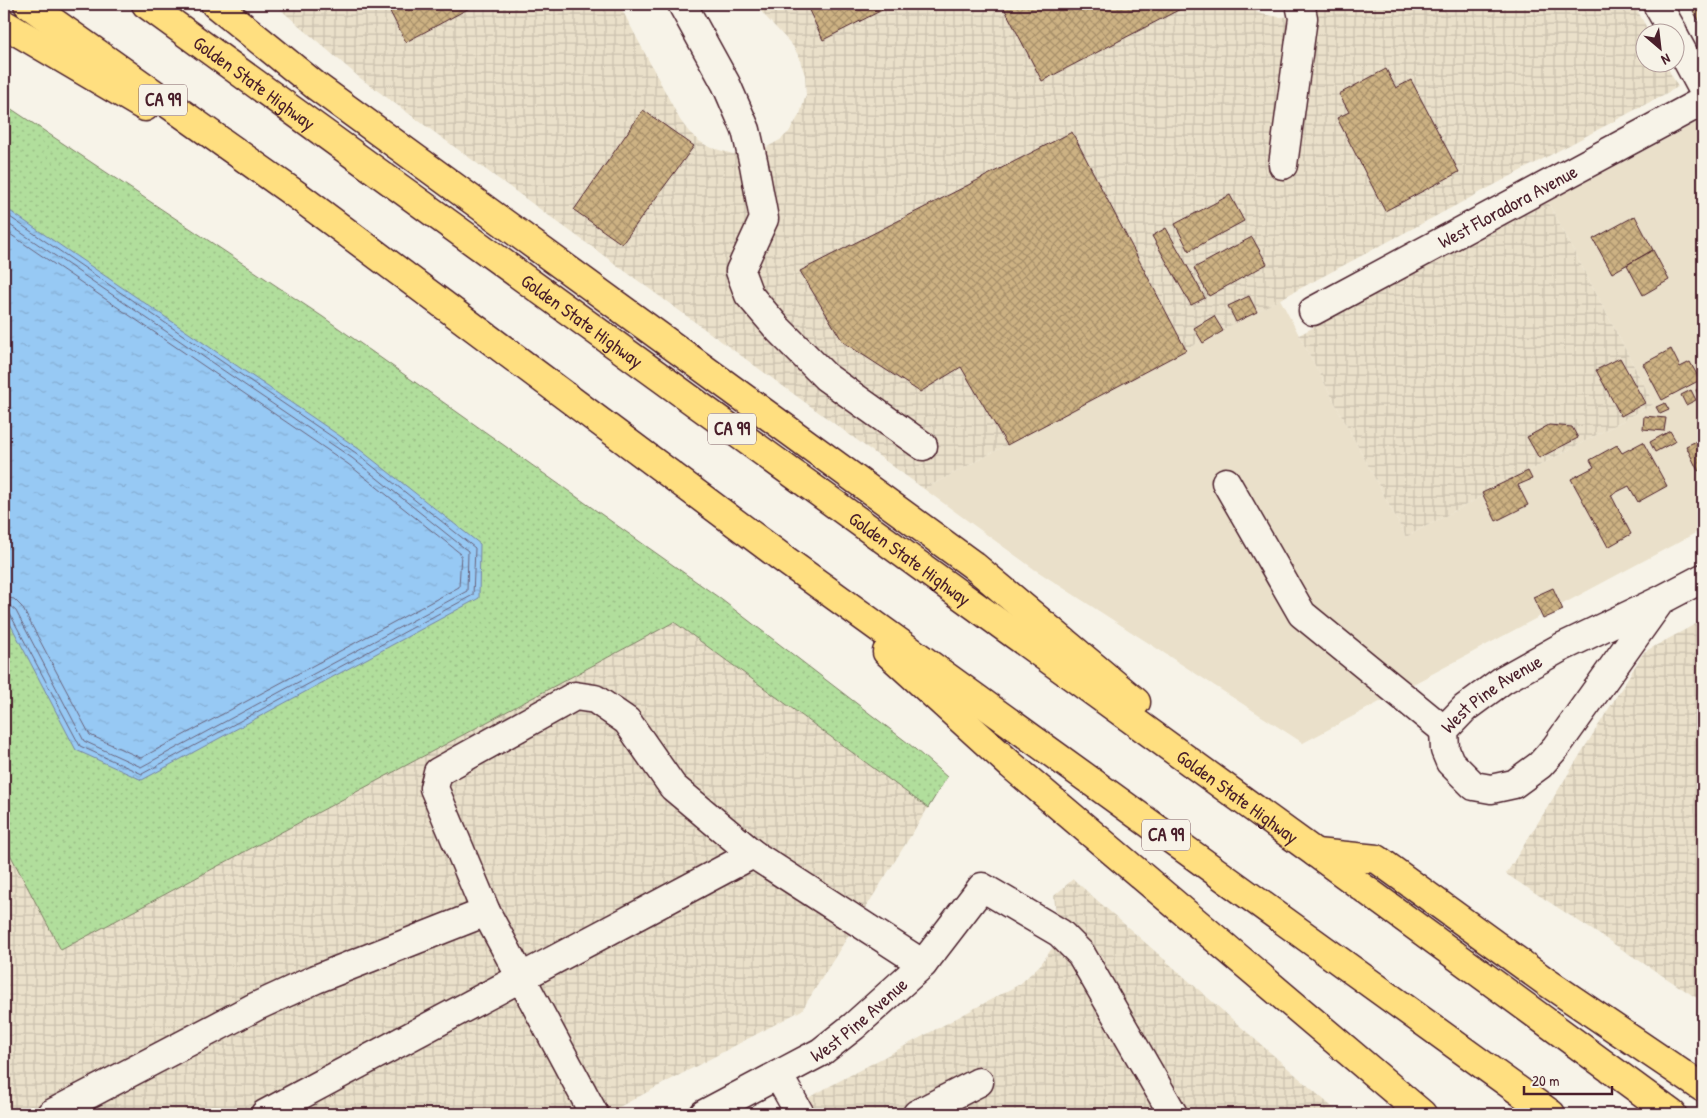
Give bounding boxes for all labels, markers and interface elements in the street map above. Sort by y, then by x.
north arrow [1634,22,1684,72]
street label: Golden State Highway [188,30,321,136]
text: N [1658,50,1674,70]
road number: CA 99 [139,84,187,116]
street label: West Floradora Avenue [1433,158,1582,254]
street label: Golden State Highway [516,268,648,374]
road number: CA 99 [708,414,756,444]
street label: Golden State Highway [844,505,976,612]
street label: West Pine Avenue [1435,648,1547,739]
street label: Golden State Highway [1171,743,1304,850]
road number: CA 99 [1142,820,1190,850]
street label: West Pine Avenue [806,971,913,1068]
scale bar [1524,1063,1612,1095]
text: 20 m [1532,1070,1559,1091]

